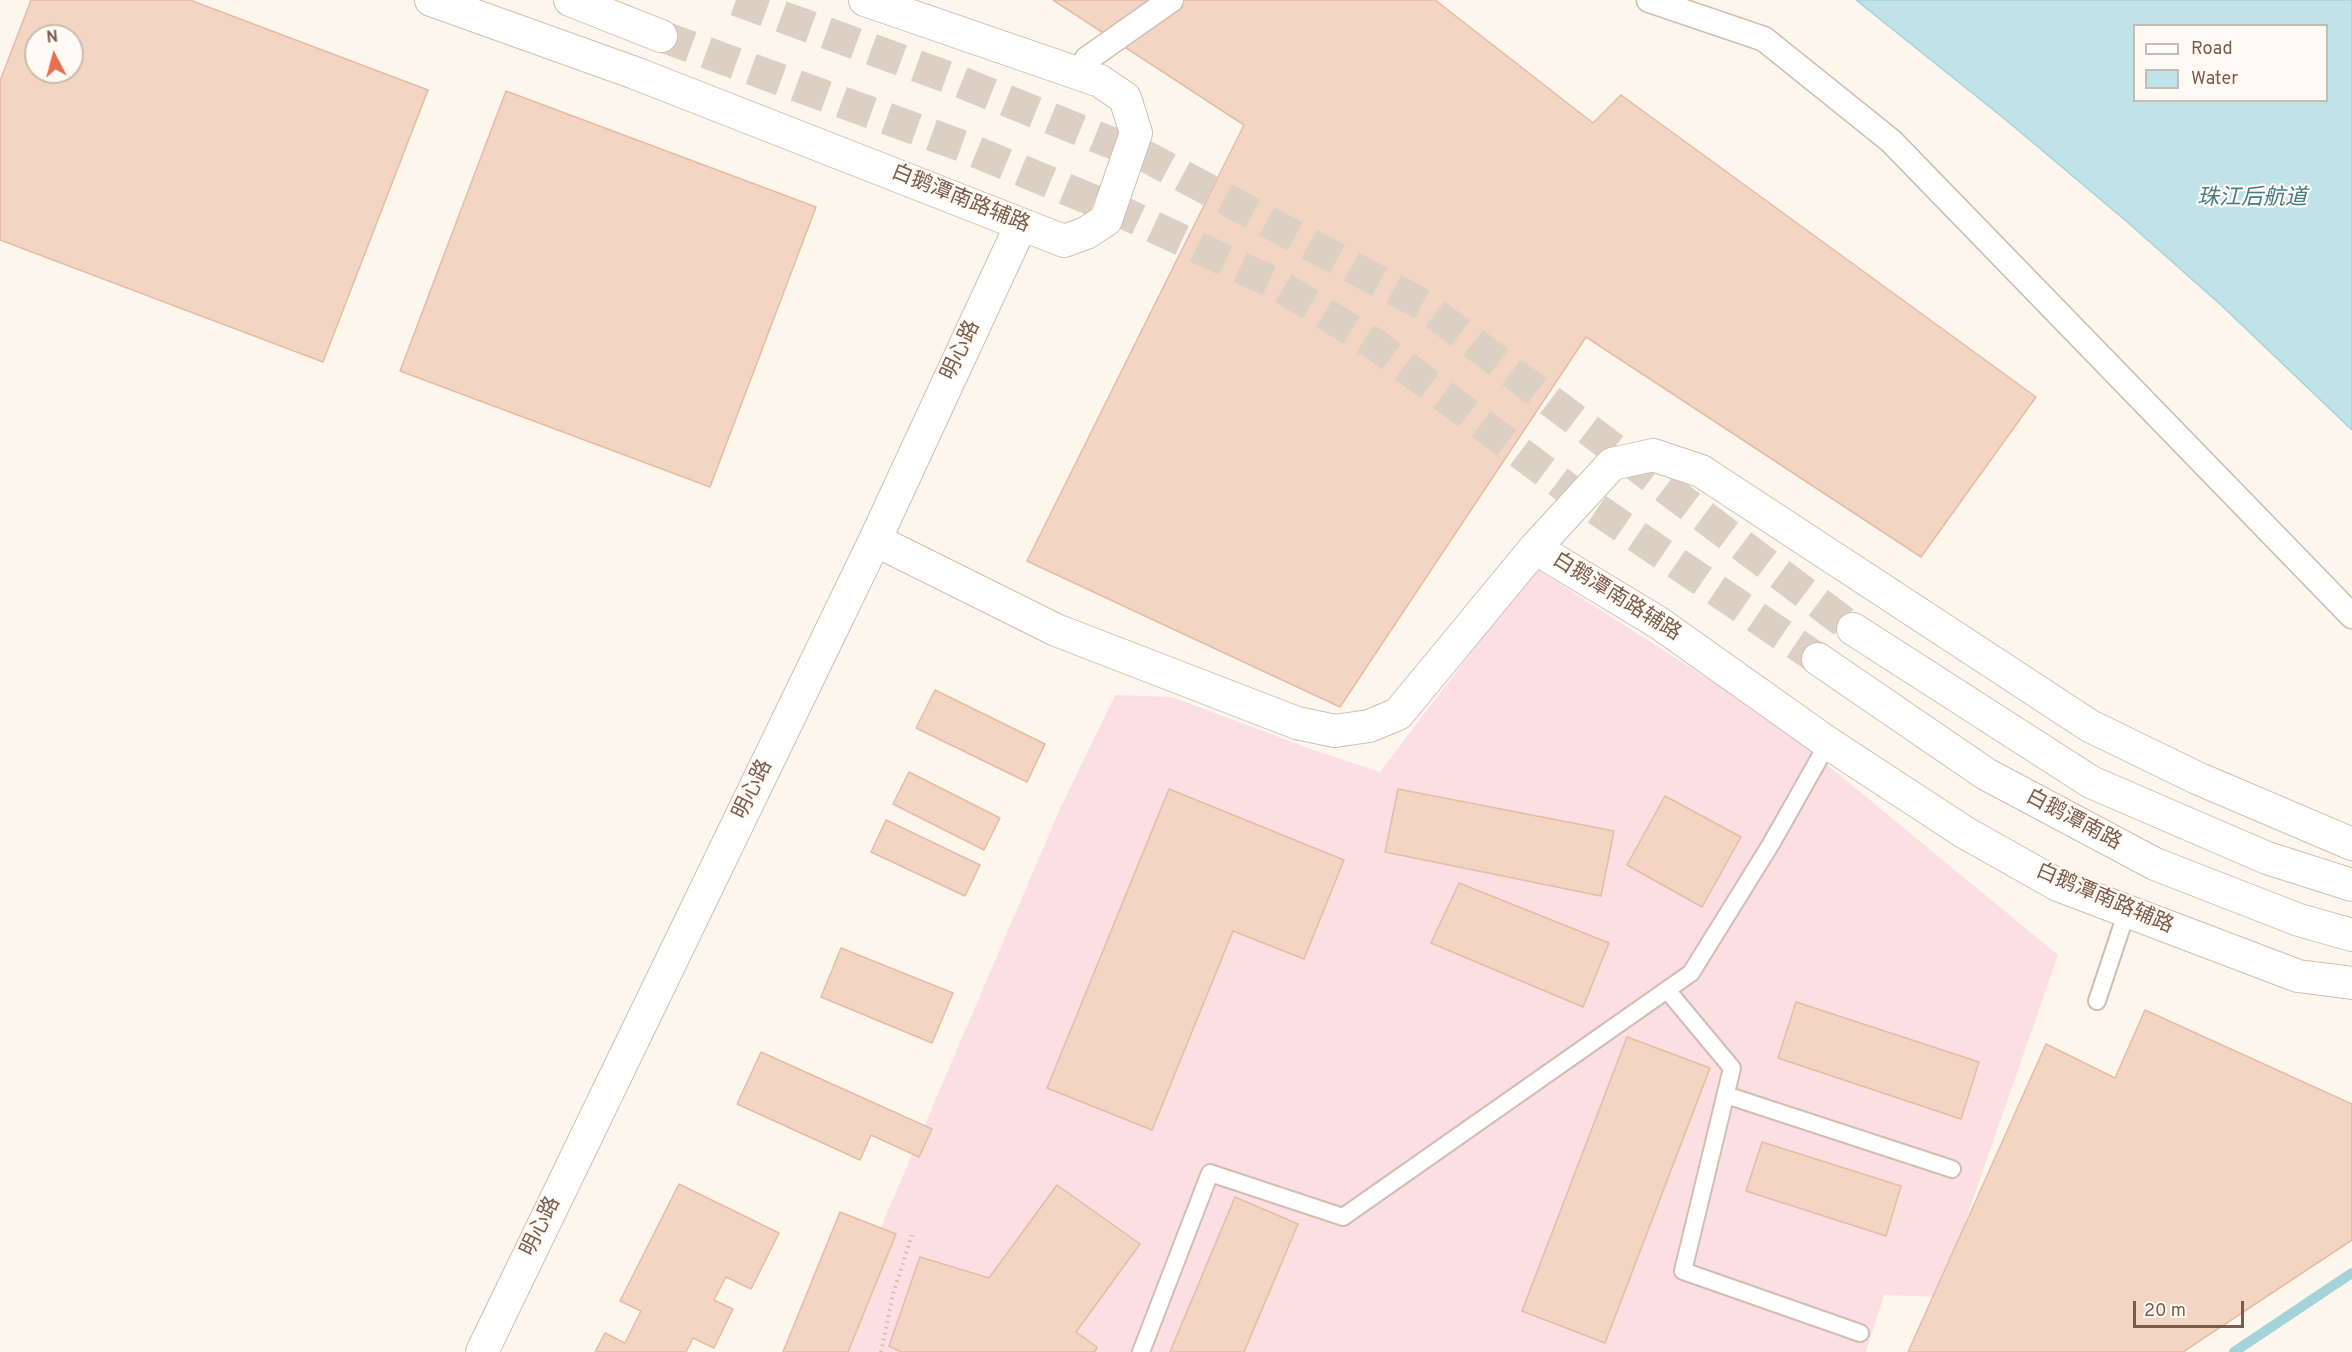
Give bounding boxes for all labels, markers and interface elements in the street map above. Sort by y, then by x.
north arrow [24,24,84,84]
legend [2133,24,2328,102]
text: N [46,28,59,49]
text: Road [2191,38,2233,61]
text: Water [2191,68,2238,91]
street label: 白鹅潭南路辅路 [887,161,1033,239]
water label: 珠江后航道 [2197,187,2307,213]
street label: 明心路 [937,317,987,385]
street label: 白鹅潭南路辅路 [1547,548,1685,648]
street label: 明心路 [729,756,779,824]
street label: 白鹅潭南路 [2021,785,2125,857]
street label: 白鹅潭南路辅路 [2031,860,2177,940]
street label: 明心路 [517,1193,567,1261]
scale bar [2136,1289,2247,1327]
text: 20 m [2144,1300,2186,1323]

